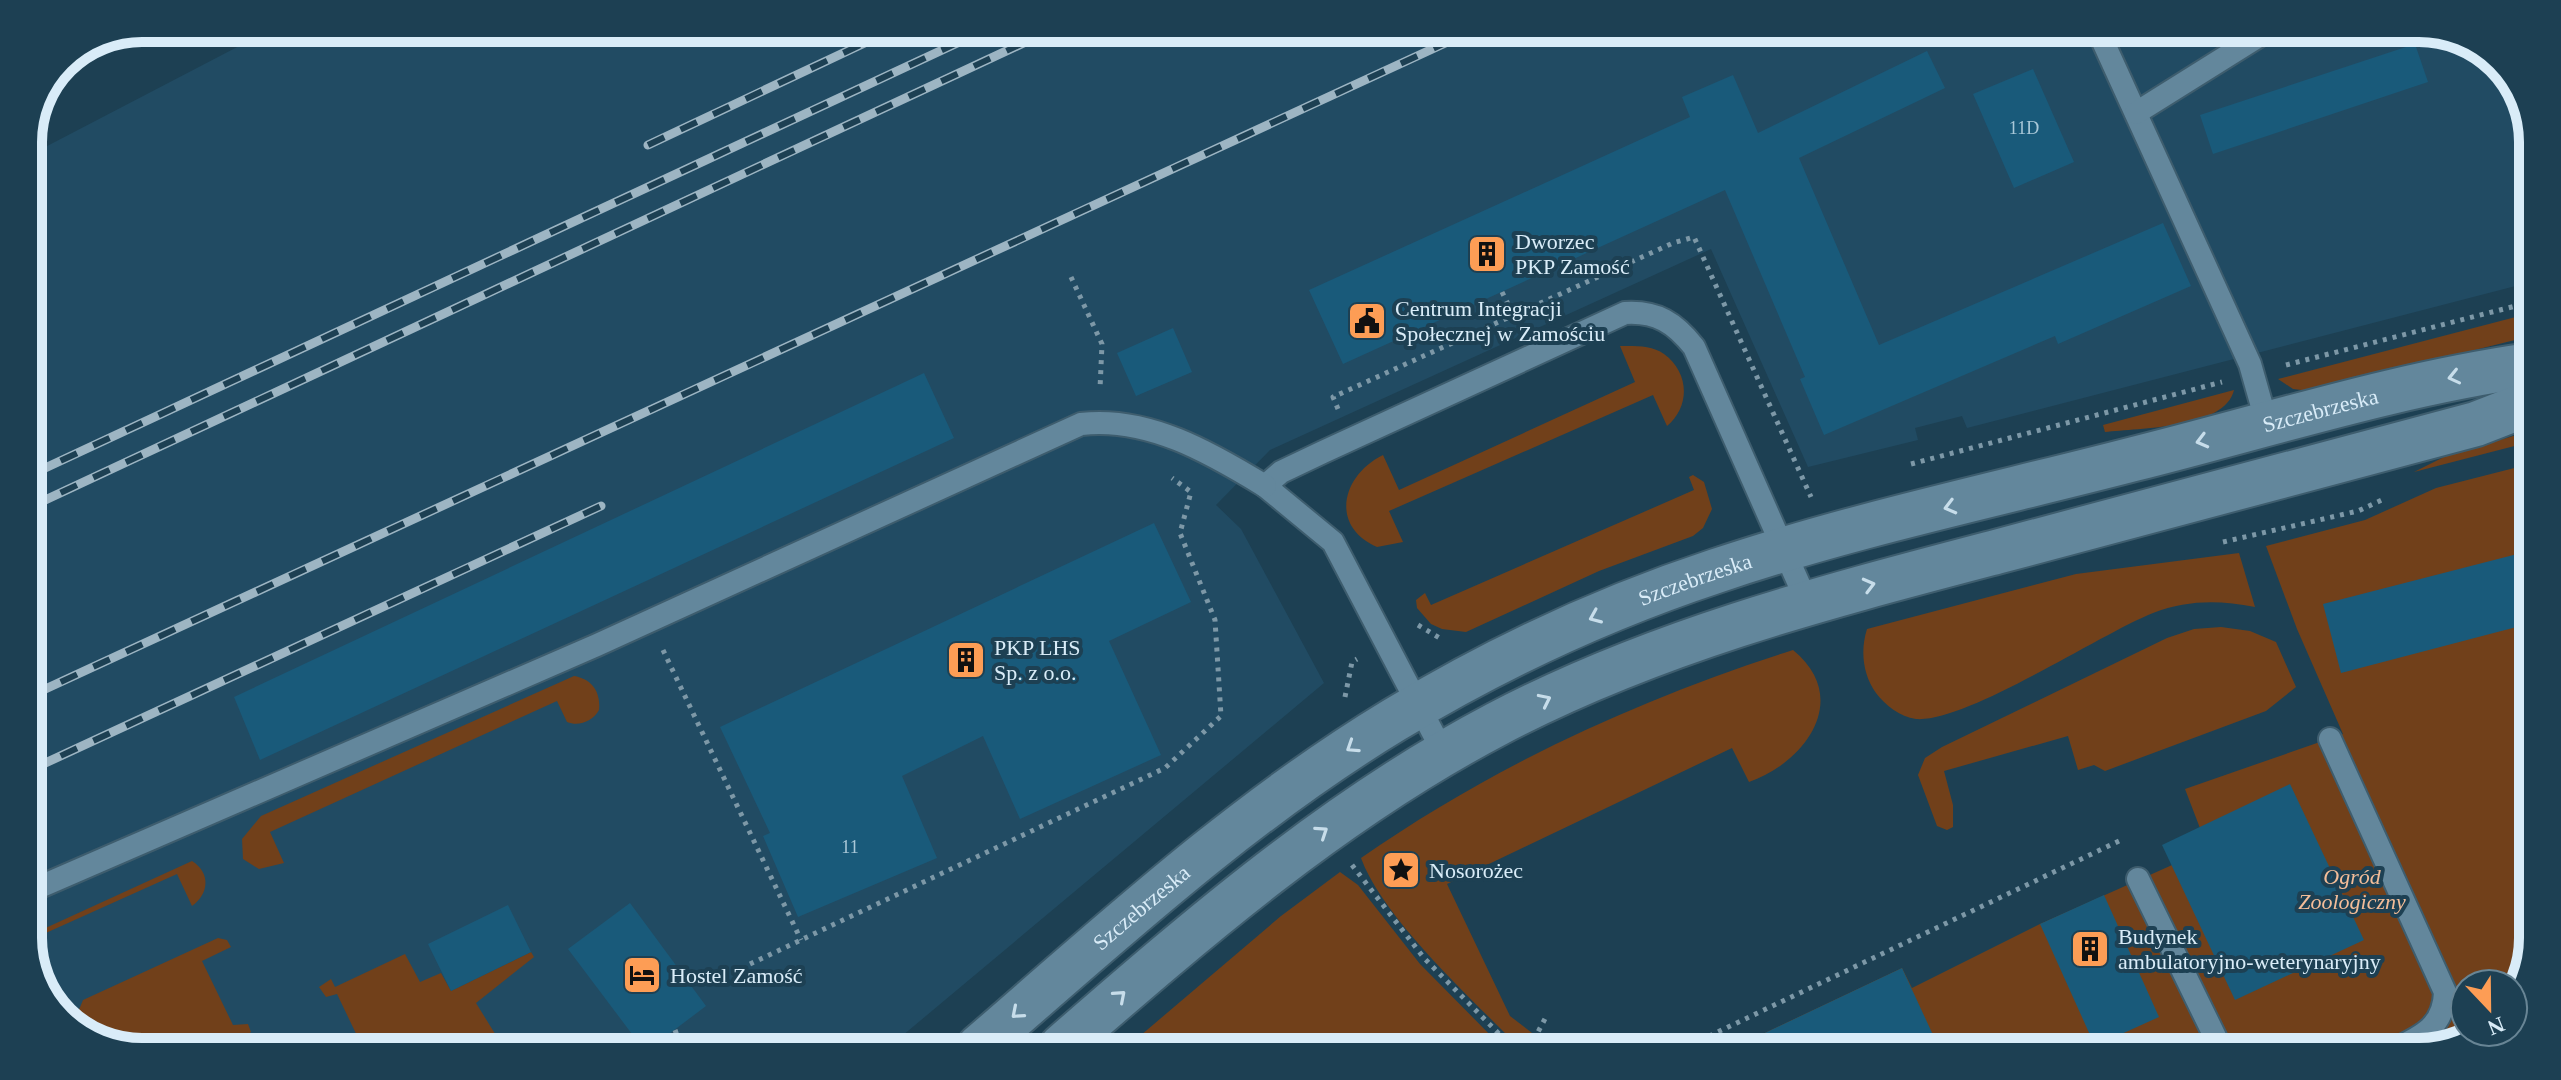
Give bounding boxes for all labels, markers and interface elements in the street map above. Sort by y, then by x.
house number: 11D [2009,118,2039,138]
place label: Dworzec PKP Zamość [1515,229,1630,279]
building icon: Dworzec PKP Zamość [1466,233,1508,275]
place label: Centrum Integracji Społecznej w Zamościu [1395,296,1605,346]
public building icon: Centrum Integracji Społecznej w Zamościu [1346,300,1388,342]
one-way arrow [2447,368,2461,385]
street label: Szczebrzeska [2260,383,2381,437]
one-way arrow [2195,432,2209,449]
one-way arrow [1943,497,1957,514]
street label: Szczebrzeska [1635,548,1755,611]
one-way arrow [1862,578,1876,595]
one-way arrow [1589,608,1603,624]
place label: PKP LHS Sp. z o.o. [994,635,1081,685]
building icon: PKP LHS Sp. z o.o. [945,639,987,681]
one-way arrow [1537,694,1552,710]
one-way arrow [1346,737,1361,752]
one-way arrow [1313,827,1327,842]
house number: 11 [841,837,859,857]
place icon: Nosorożec [1380,849,1422,891]
place label: Nosorożec [1429,858,1523,883]
street label: Szczebrzeska [1088,860,1195,955]
park label: Ogród Zoologiczny [2298,864,2406,914]
place label: Budynek ambulatoryjno-weterynaryjny [2118,924,2381,974]
building icon: Budynek ambulatoryjno-weterynaryjny [2069,928,2111,970]
hotel icon: Hostel Zamość [621,954,663,996]
place label: Hostel Zamość [670,963,803,988]
north arrow [2449,968,2529,1048]
one-way arrow [1111,991,1126,1005]
one-way arrow [1012,1004,1027,1018]
text: N [2484,1012,2508,1041]

